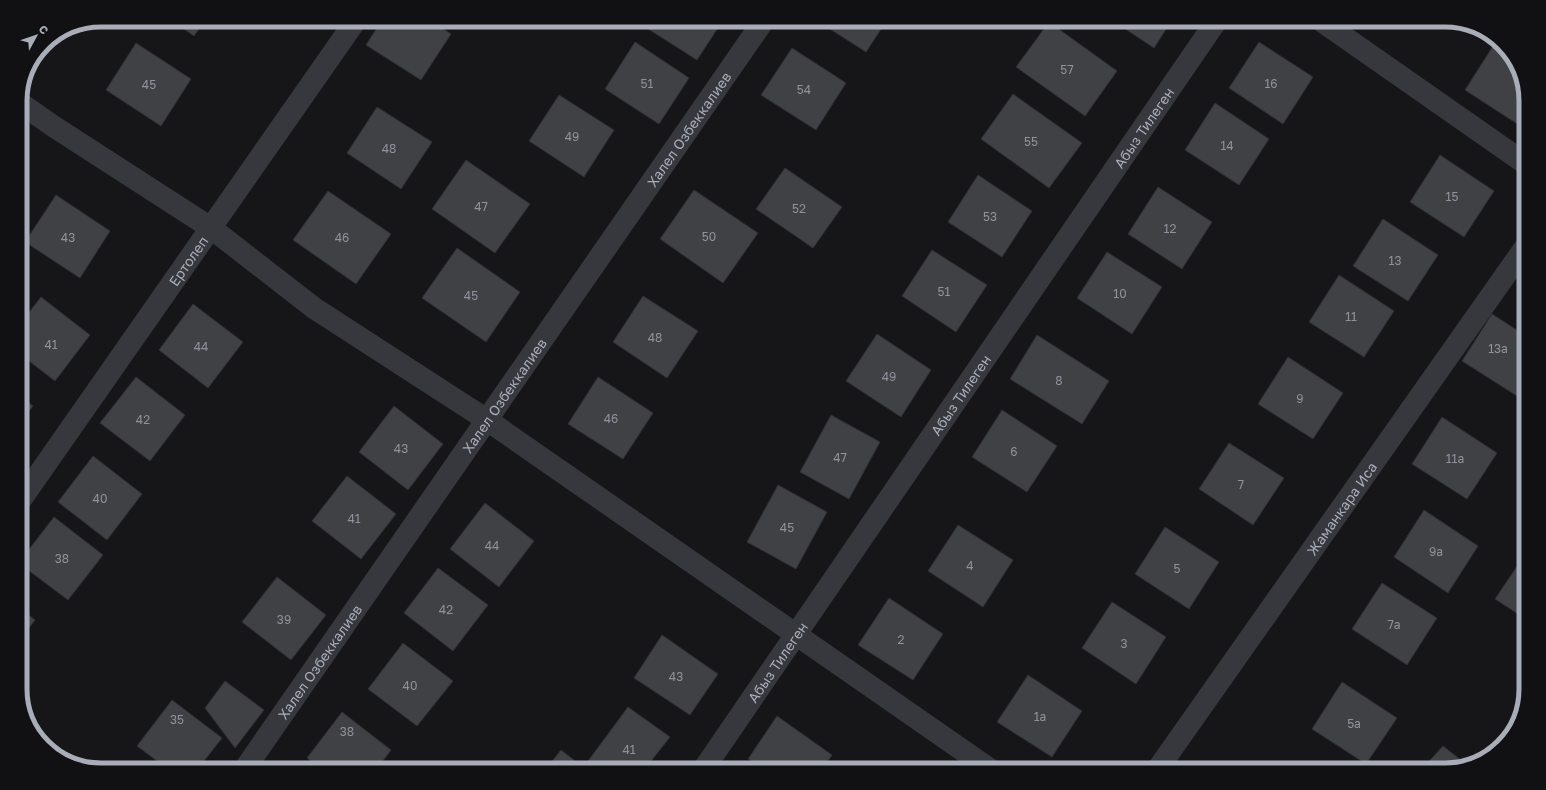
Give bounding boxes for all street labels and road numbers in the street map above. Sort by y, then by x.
street label: Халел Озбеккалиев [643,68,734,190]
street label: Абыз Тилеген [1110,84,1177,171]
street label: Ертолеп [165,233,211,289]
street label: Халел Озбеккалиев [458,335,550,456]
street label: Абыз Тилеген [927,351,994,438]
street label: Жаманкара Иса [1303,459,1380,558]
street label: Халел Озбеккалиев [274,601,365,722]
street label: Абыз Тилеген [743,618,811,706]

